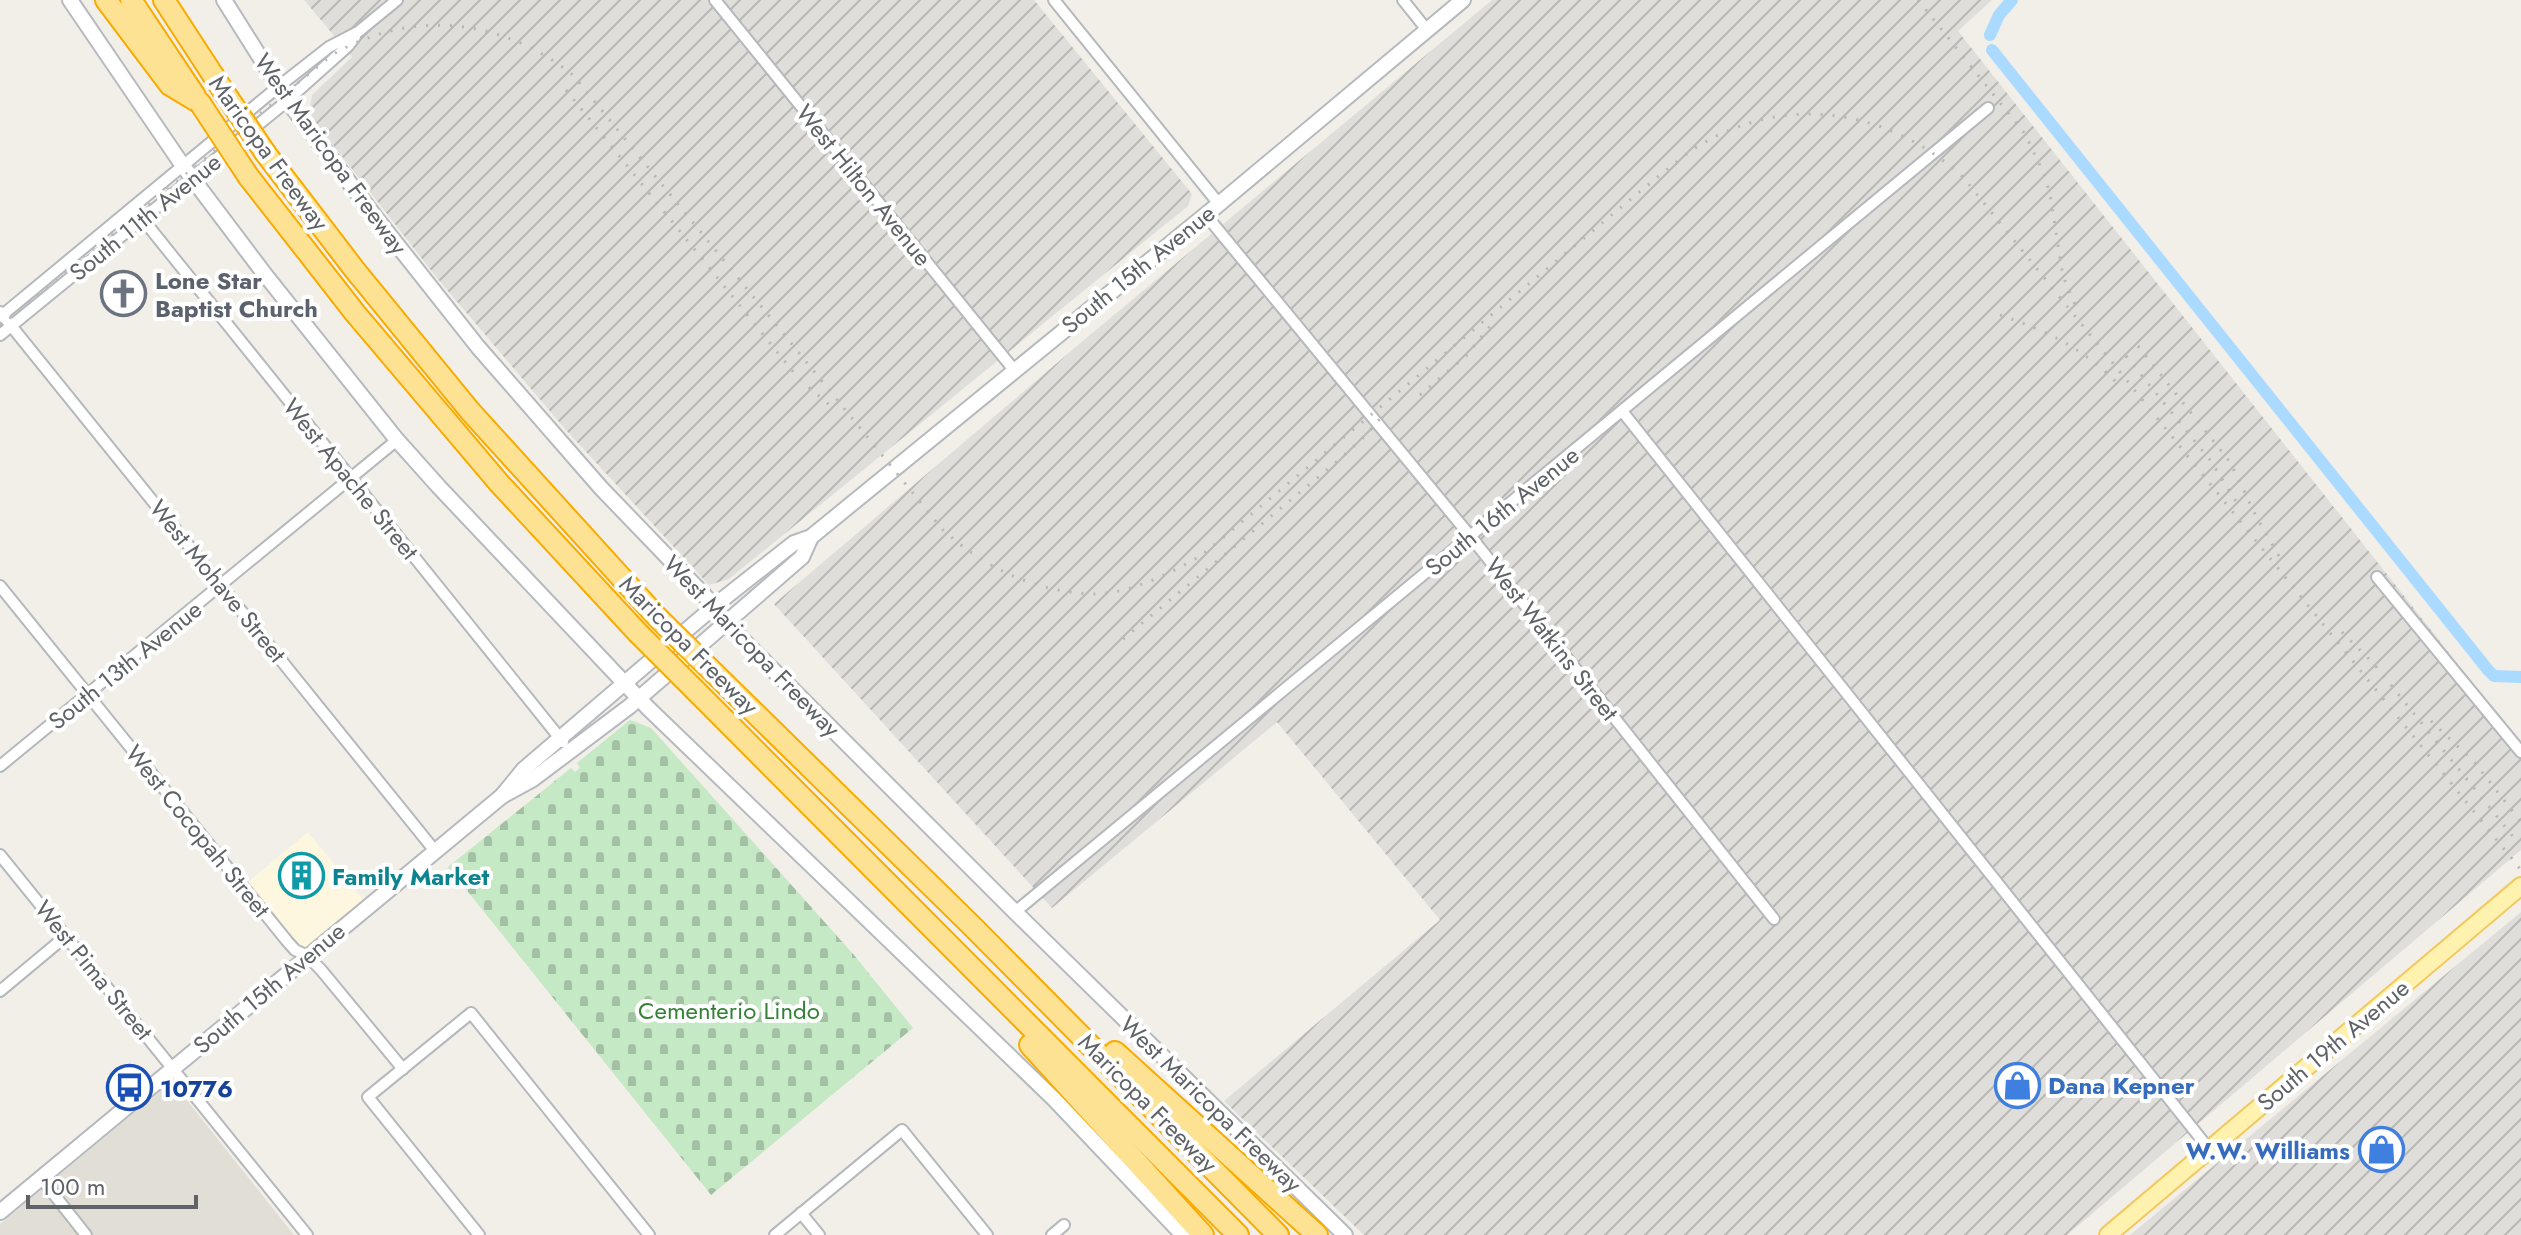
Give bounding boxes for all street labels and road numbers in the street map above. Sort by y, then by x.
street label: West Maricopa Freeway [246,46,416,262]
street label: Maricopa Freeway [201,68,338,238]
street label: West Hilton Avenue [788,97,940,273]
street label: South 11th Avenue [62,145,228,289]
street label: South 15th Avenue [1054,196,1222,342]
street label: West Apache Street [275,391,427,567]
street label: South 16th Avenue [1417,438,1587,584]
street label: West Mohave Street [141,492,295,670]
street label: West Maricopa Freeway [656,547,849,745]
street label: West Watkins Street [1477,550,1627,728]
street label: Maricopa Freeway [611,567,767,723]
street label: South 13th Avenue [41,592,209,738]
street label: West Cocopah Street [117,737,279,925]
street label: West Pima Street [27,893,162,1048]
street label: South 15th Avenue [185,914,353,1062]
street label: South 19th Avenue [2249,971,2417,1119]
street label: West Maricopa Freeway [1112,1008,1310,1201]
street label: Maricopa Freeway [1070,1025,1226,1181]

